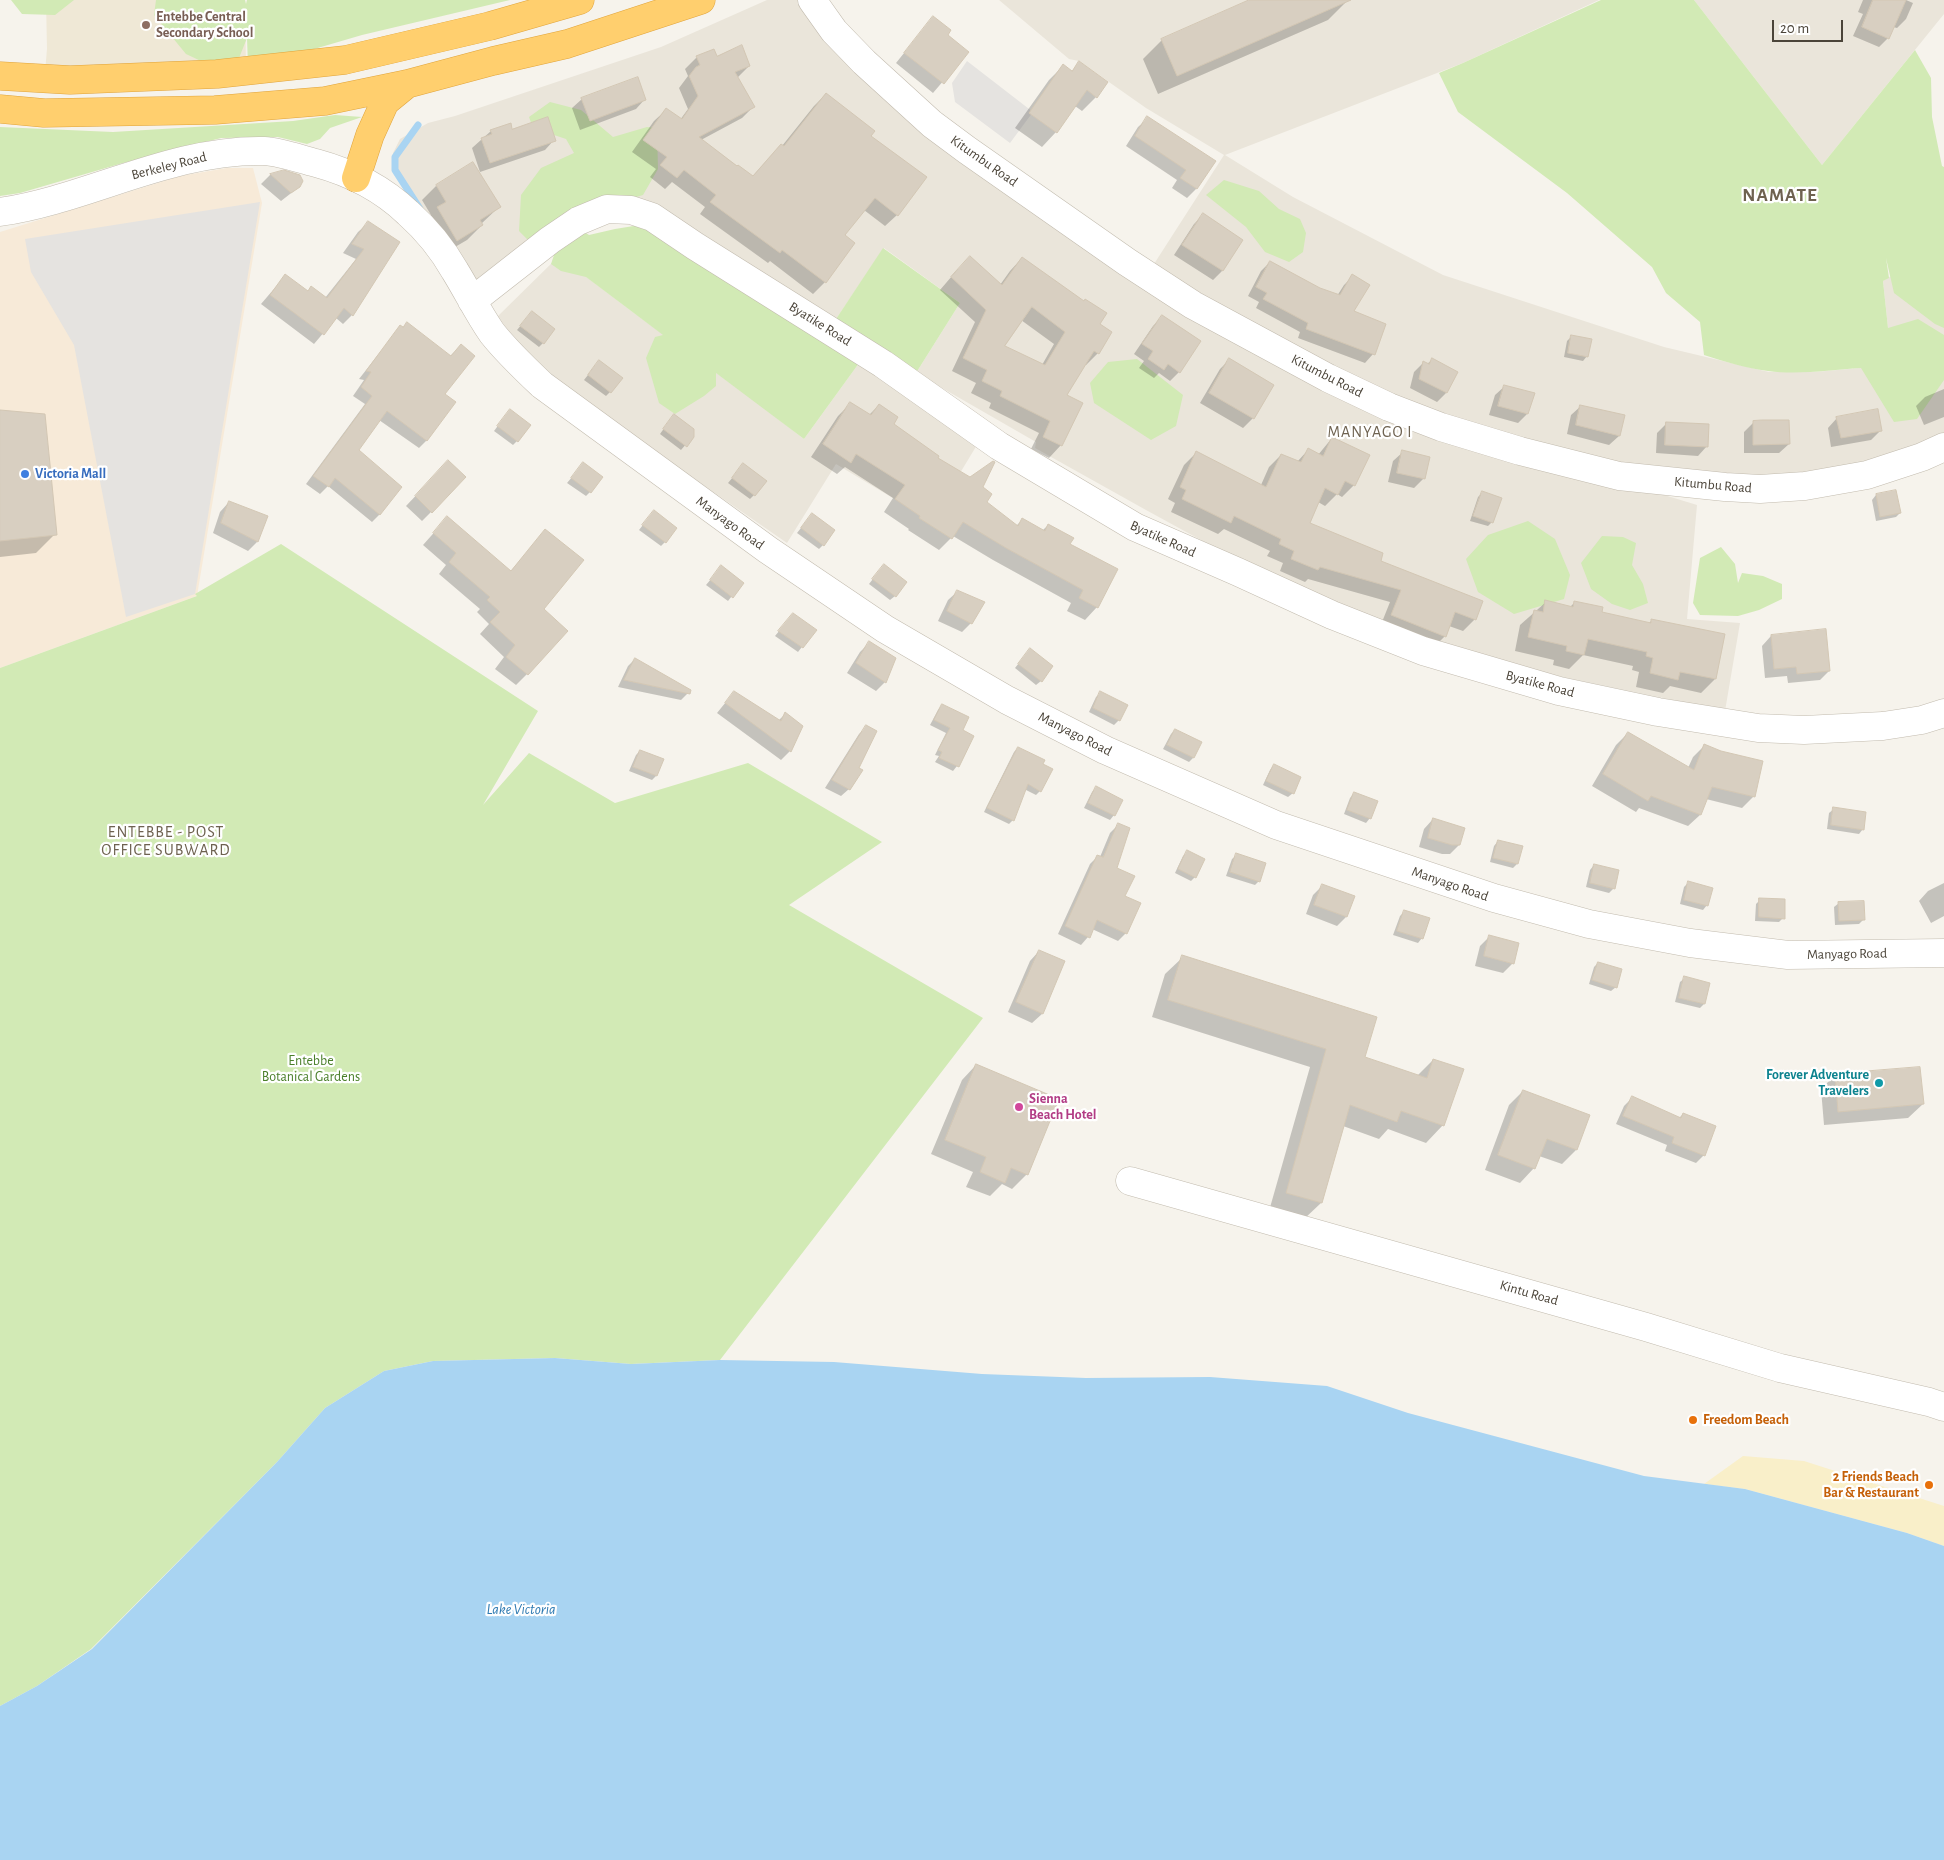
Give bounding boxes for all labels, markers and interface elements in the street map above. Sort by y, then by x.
place label: Entebbe Central Secondary School [156,9,253,41]
scale bar [1774,10,1845,42]
marker: Entebbe Central Secondary School [140,19,152,31]
text: 20 m [1780,21,1809,36]
street label: Kitumbu Road [947,132,1021,190]
street label: Berkeley Road [130,149,208,183]
district label: NAMATE [1742,184,1818,206]
street label: Byatike Road [786,298,854,350]
street label: Kitumbu Road [1288,351,1366,401]
district label: MANYAGO I [1326,422,1414,442]
place label: Victoria Mall [35,466,106,482]
marker: Victoria Mall [19,468,31,480]
street label: Kitumbu Road [1673,473,1753,497]
street label: Manyago Road [693,493,767,553]
street label: Byatike Road [1127,517,1199,561]
street label: Byatike Road [1504,667,1576,701]
street label: Manyago Road [1035,708,1115,760]
district label: ENTEBBE - POST OFFICE SUBWARD [100,822,232,860]
street label: Manyago Road [1409,863,1491,905]
street label: Manyago Road [1807,945,1887,963]
park label: Entebbe Botanical Gardens [262,1053,360,1086]
place label: Forever Adventure Travelers [1766,1067,1869,1100]
marker: Forever Adventure Travelers [1873,1077,1885,1089]
place label: Sienna Beach Hotel [1029,1091,1097,1124]
marker: Sienna Beach Hotel [1013,1101,1025,1113]
street label: Kintu Road [1498,1277,1560,1309]
place label: Freedom Beach [1703,1412,1789,1428]
marker: Freedom Beach [1687,1414,1699,1426]
place label: 2 Friends Beach Bar & Restaurant [1823,1469,1919,1501]
marker: 2 Friends Beach Bar & Restaurant [1923,1479,1935,1491]
water label: Lake Victoria [486,1600,556,1618]

